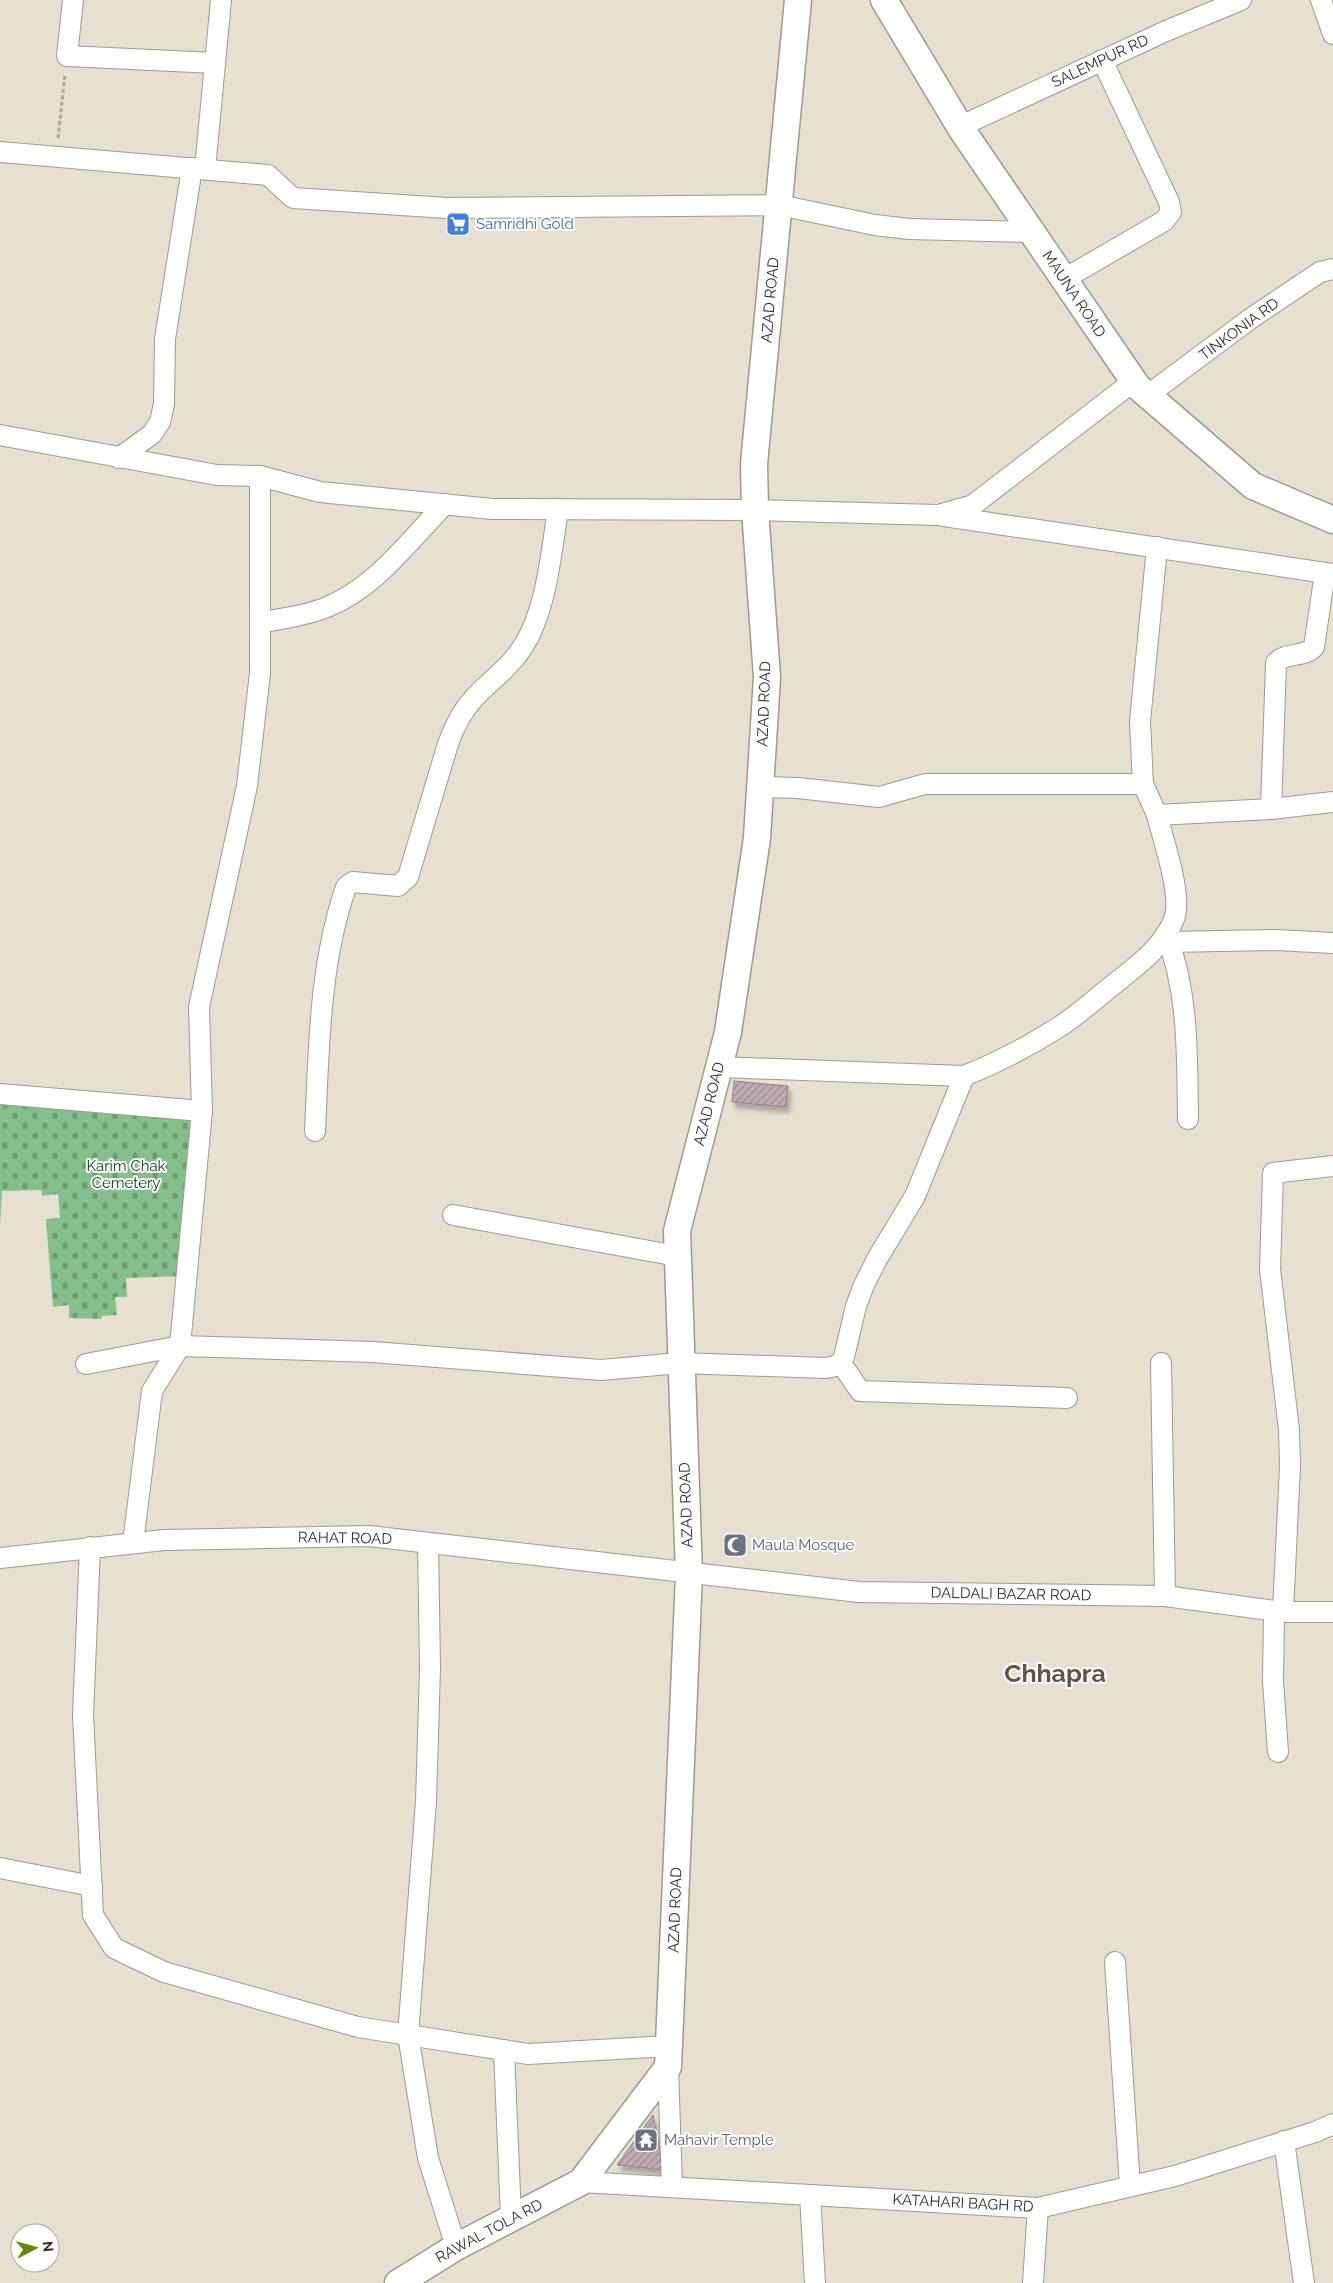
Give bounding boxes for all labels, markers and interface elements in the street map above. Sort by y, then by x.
street label: SALEMPUR RD [1049,31,1152,91]
supermarket icon: Samridhi Gold [445,211,471,237]
place label: Samridhi Gold [476,215,574,233]
street label: MAUNA ROAD [1038,247,1110,341]
street label: AZAD ROAD [757,256,783,344]
street label: TINKONIA RD [1196,294,1283,364]
street label: AZAD ROAD [754,661,775,747]
street label: AZAD ROAD [690,1060,728,1148]
park label: Karim Chak Cemetery [86,1157,166,1192]
street label: AZAD ROAD [675,1462,696,1548]
street label: RAHAT ROAD [298,1528,392,1548]
mosque icon: Maula Mosque [722,1532,748,1558]
place label: Maula Mosque [752,1536,855,1554]
street label: DALDALI BAZAR ROAD [931,1584,1092,1604]
district label: Chhapra [1004,1658,1106,1688]
street label: AZAD ROAD [665,1867,686,1953]
temple icon: Mahavir Temple [633,2127,659,2153]
place label: Mahavir Temple [664,2131,774,2149]
street label: KATAHARI BAGH RD [892,2190,1034,2216]
street label: RAWAL TOLA RD [432,2195,546,2267]
north arrow [10,2223,60,2273]
text: N [39,2240,56,2253]

